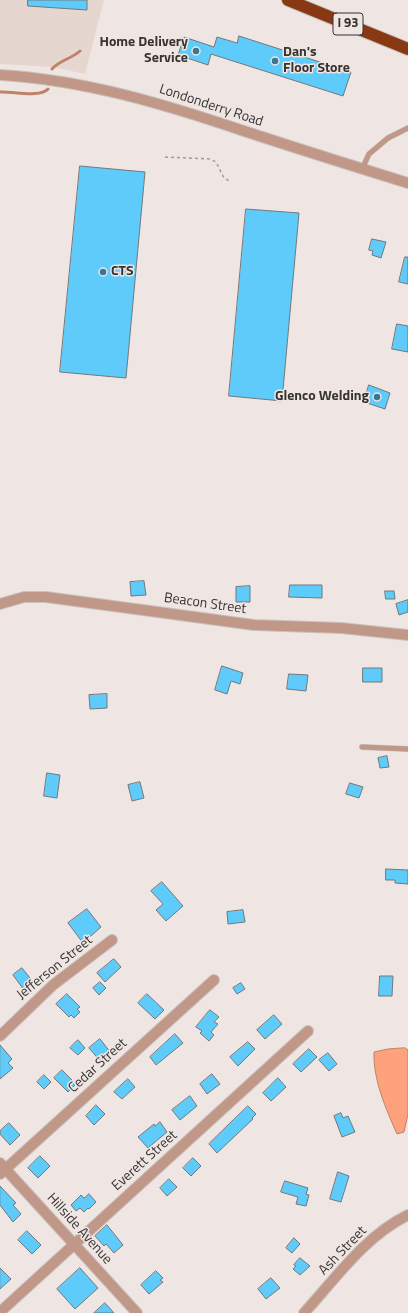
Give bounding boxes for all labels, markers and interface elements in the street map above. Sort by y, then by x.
road number: I 93 [333,13,363,35]
place label: Home Delivery Service [100,35,188,68]
place label: Dan's Floor Store [283,45,350,78]
marker: Home Delivery Service [191,46,201,56]
marker: Dan's Floor Store [270,56,280,66]
street label: Londonderry Road [157,81,265,131]
place label: CTS [111,264,134,280]
marker: CTS [98,267,108,277]
place label: Glenco Welding [275,389,369,405]
marker: Glenco Welding [372,392,382,402]
street label: Beacon Street [163,590,247,618]
street label: Jefferson Street [14,932,96,1004]
street label: Cedar Street [65,1035,131,1097]
street label: Everett Street [109,1127,181,1195]
street label: Hillside Avenue [43,1190,115,1268]
street label: Ash Street [316,1223,370,1279]

